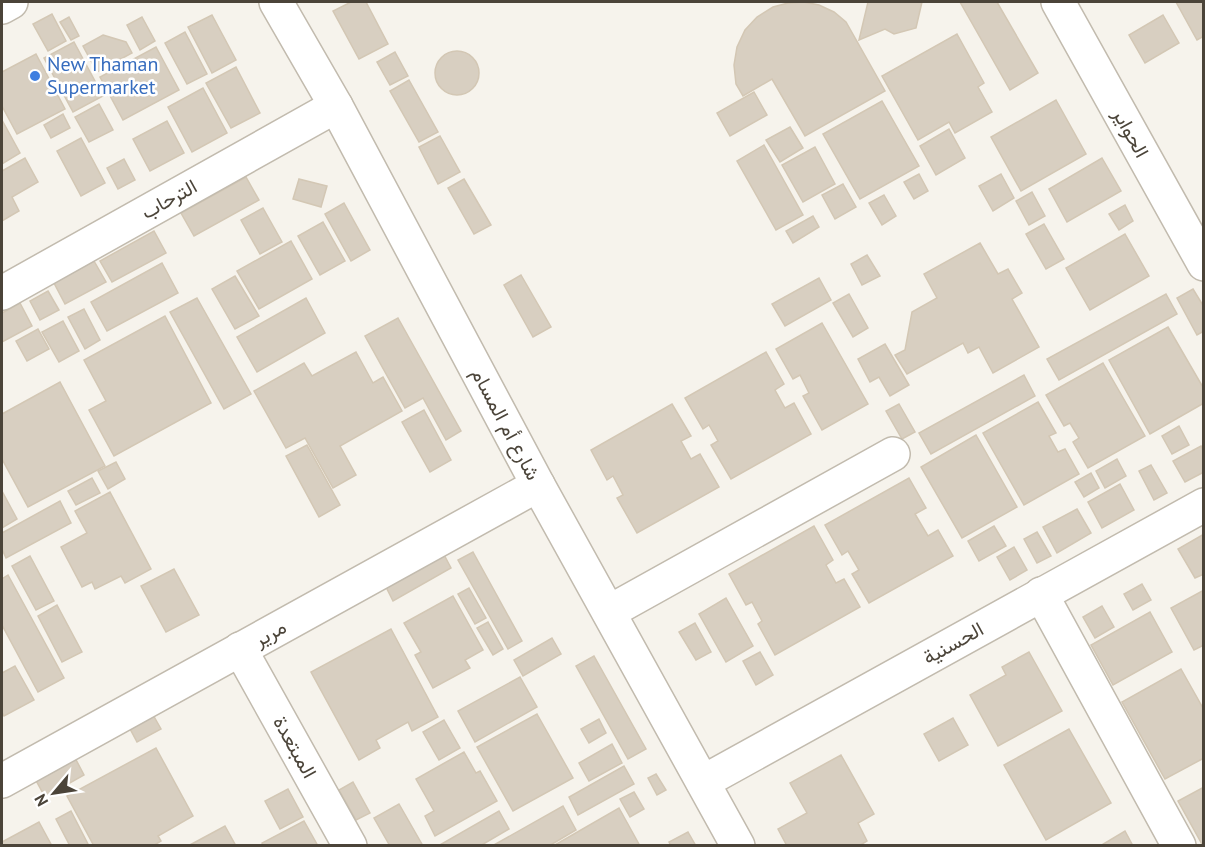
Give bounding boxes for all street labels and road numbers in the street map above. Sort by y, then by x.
street label: الحواير [1106,103,1155,162]
street label: الترحاب [137,173,201,225]
street label: شارع أم المسام [465,363,546,485]
street label: مرير [248,614,291,653]
street label: الحسنية [918,616,988,670]
street label: المبتعدة [267,711,323,783]

